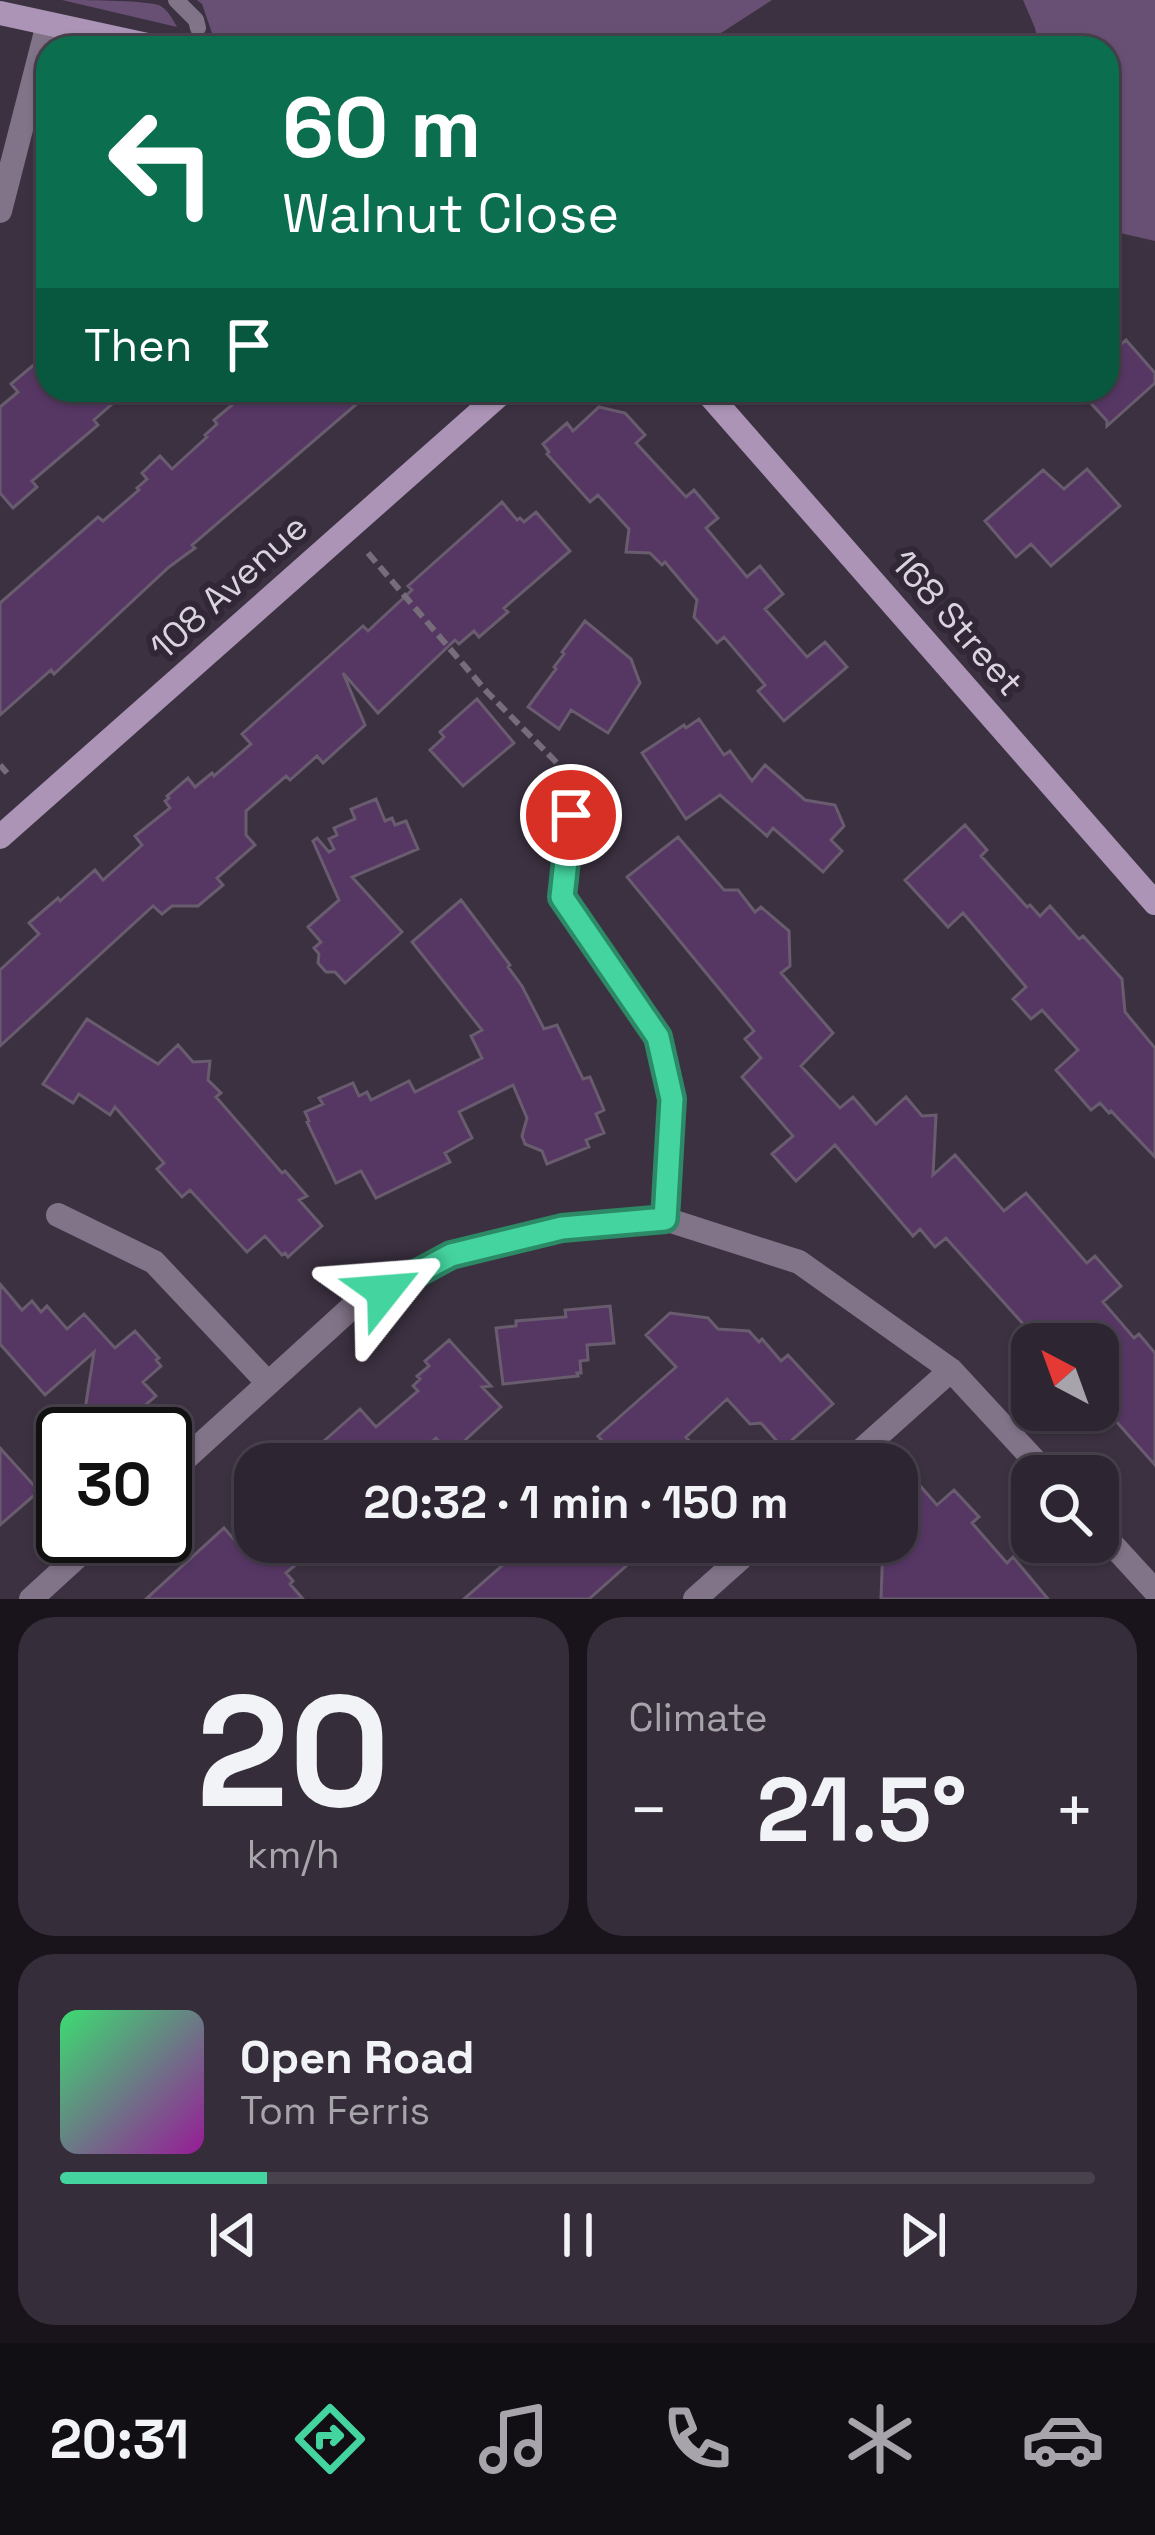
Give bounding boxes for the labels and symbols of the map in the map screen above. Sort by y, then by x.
street label: 108 Avenue [141,504,317,670]
street label: 168 Street [881,540,1033,706]
pin [520,764,622,866]
position arrow [321,1228,447,1354]
north arrow [1011,1323,1119,1431]
speed limit sign: 30 [36,1407,192,1563]

